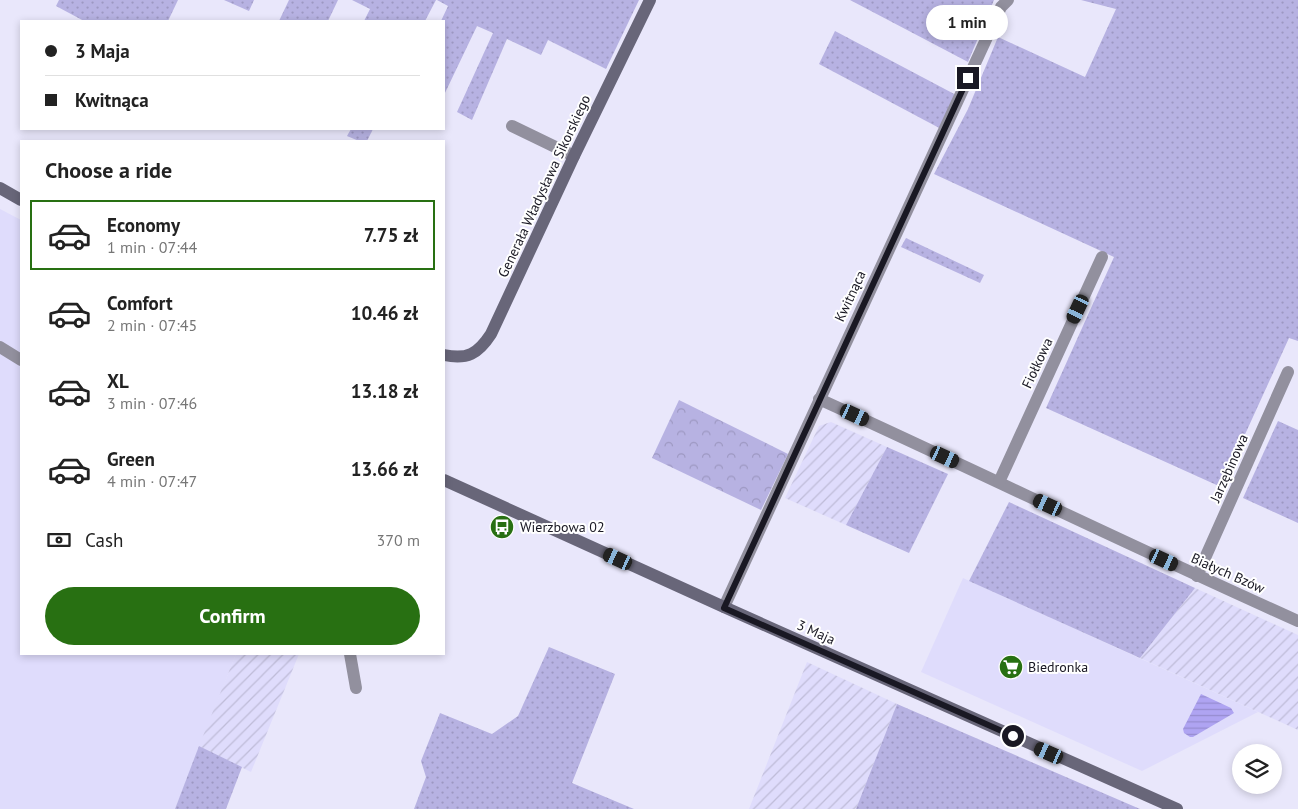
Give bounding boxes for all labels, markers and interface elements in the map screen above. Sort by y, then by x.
callout: 1 min [927,5,1009,40]
text: 1 min [947,12,987,32]
text: 3 Maja [75,39,130,63]
route end [957,67,979,89]
text: Kwitnąca [75,88,149,112]
street label: Generała Władysława Sikorskiego [494,92,594,280]
text: Choose a ride [45,156,172,184]
icon: car [47,213,92,258]
text: Economy [107,213,180,237]
text: 7.75 zł [364,223,418,247]
text: 1 min · 07:44 [107,237,197,257]
street label: Kwitnąca [830,267,870,324]
icon: car [47,291,92,336]
text: Comfort [107,291,173,315]
car [1064,292,1091,326]
text: 10.46 zł [351,301,418,325]
text: 2 min · 07:45 [107,315,197,335]
street label: Fiołkowa [1017,335,1057,391]
icon: car [47,369,92,414]
text: XL [107,369,129,393]
text: 13.18 zł [351,379,418,403]
text: 3 min · 07:46 [107,393,197,413]
car [838,402,871,428]
street label: Jarzębinowa [1206,431,1252,506]
car [928,444,961,470]
icon: car [47,447,92,492]
text: Green [107,447,155,471]
text: 13.66 zł [351,457,418,481]
text: 4 min · 07:47 [107,471,197,491]
car [1031,492,1064,518]
bus stop icon: Wierzbowa 02 [489,514,515,540]
place label: Wierzbowa 02 [520,518,605,536]
icon: cash [45,526,73,554]
text: Cash [85,528,123,552]
text: 370 m [377,530,420,550]
car [601,546,634,572]
car [1147,547,1180,573]
street label: Białych Bzów [1188,549,1268,598]
button: Confirm [45,587,420,645]
street label: 3 Maja [794,616,838,648]
supermarket icon: Biedronka [998,654,1024,680]
place label: Biedronka [1028,658,1088,676]
route start [1002,725,1024,747]
car [1032,740,1065,766]
map controls [1232,744,1282,794]
button: layers [1232,744,1282,794]

